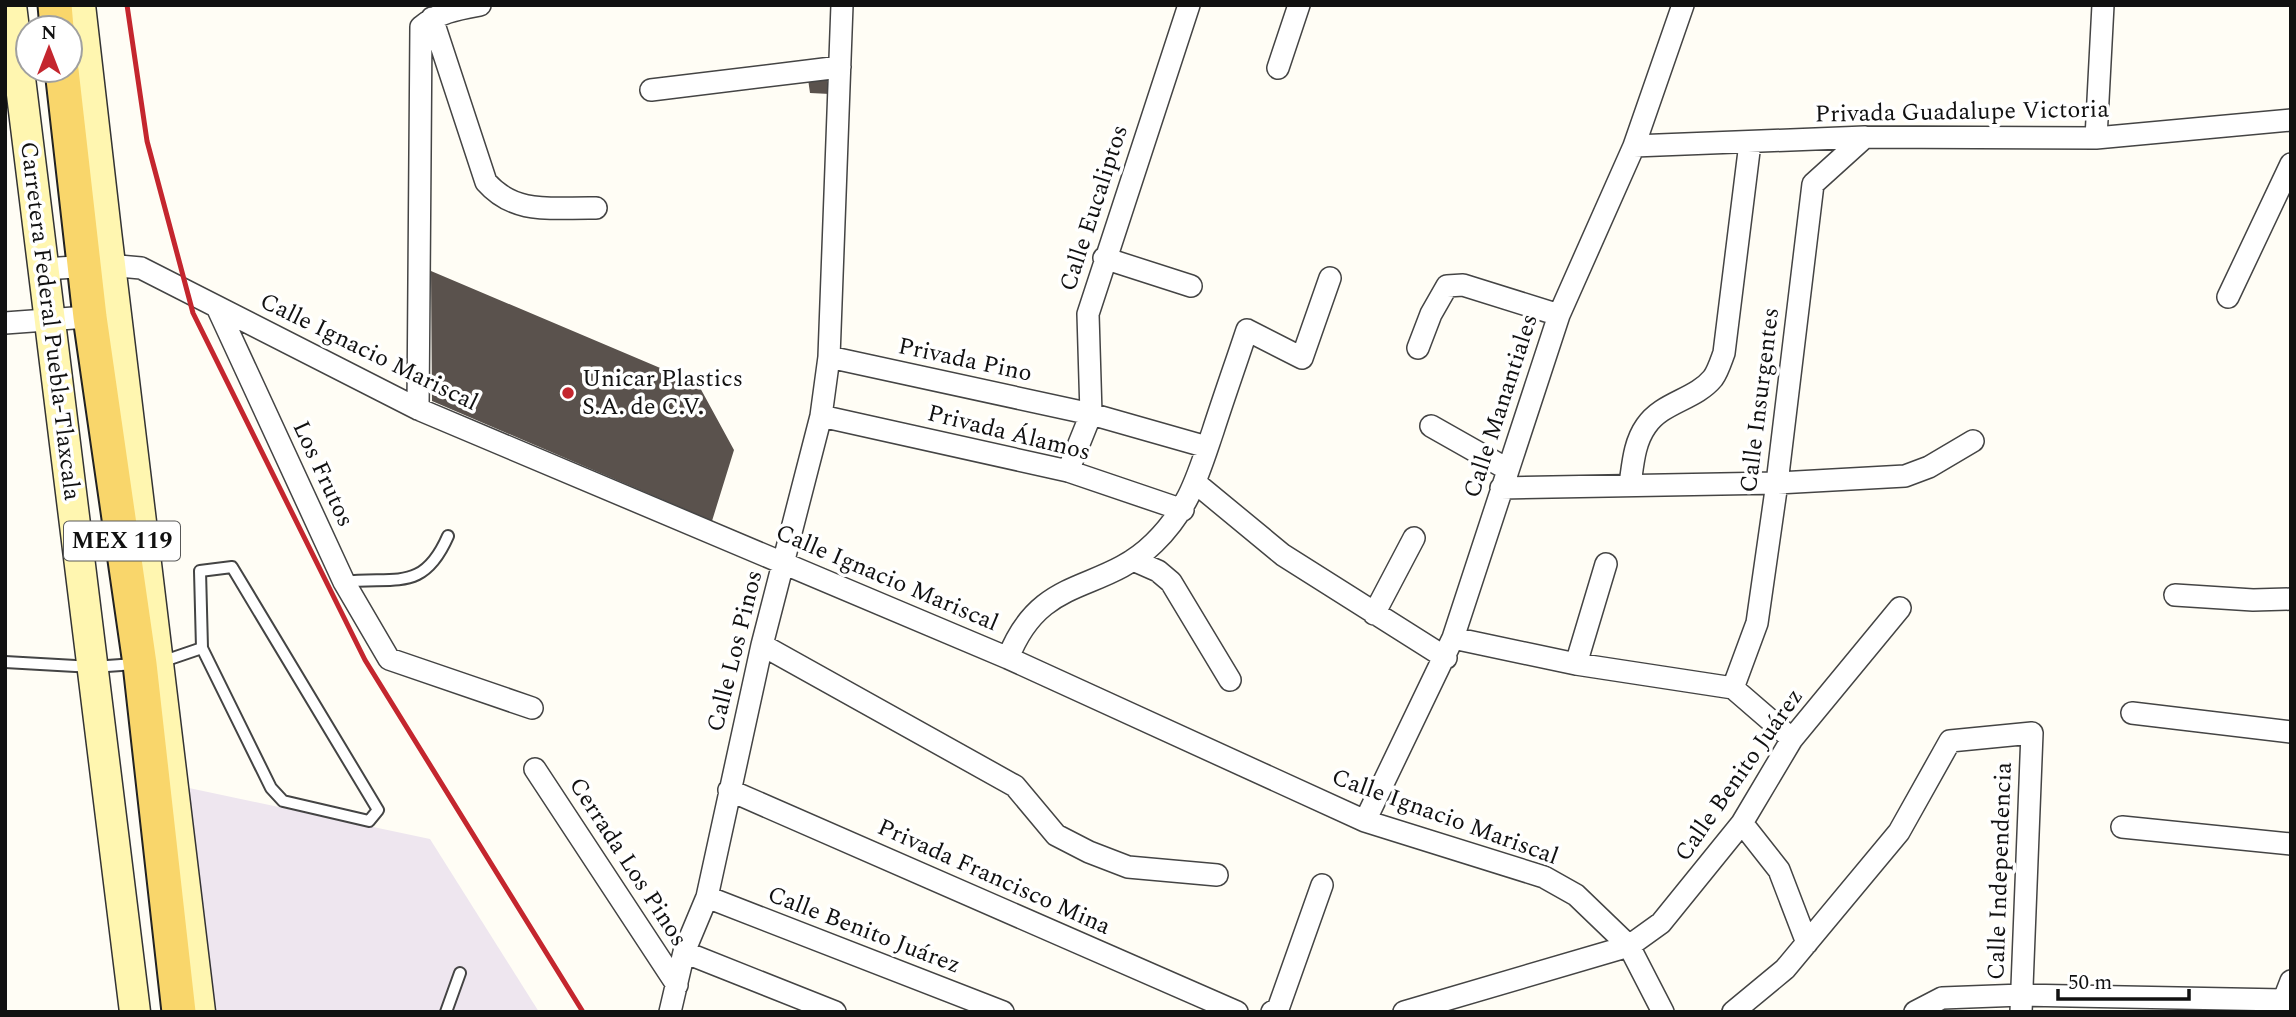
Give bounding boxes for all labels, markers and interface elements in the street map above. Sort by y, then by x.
north arrow [14,14,84,84]
text: N [41,19,57,48]
street label: Privada Guadalupe Victoria [1815,91,2110,133]
street label: Calle Eucaliptos [1050,120,1138,296]
street label: Carretera Federal Puebla-Tlaxcala [10,140,90,503]
street label: Calle Ignacio Mariscal [254,283,484,421]
street label: Calle Insurgentes [1731,305,1789,495]
street label: Calle Manantiales [1454,309,1548,503]
street label: Privada Pino [895,328,1035,392]
place label: Unicar Plastics S.A. de C.V. [582,361,743,425]
marker: Unicar Plastics S.A. de C.V. [560,385,576,401]
street label: Privada Álamos [924,395,1094,471]
street label: Los Frutos [283,415,363,533]
street label: Calle Ignacio Mariscal [770,515,1004,641]
road number: MEX 119 [64,522,180,561]
street label: Calle Los Pinos [698,566,772,736]
street label: Calle Benito Juárez [1666,681,1812,869]
street label: Calle Ignacio Mariscal [1327,759,1563,875]
street label: Calle Independencia [1978,761,2022,981]
street label: Cerrada Los Pinos [560,770,696,954]
street label: Privada Francisco Mina [872,809,1117,945]
street label: Calle Benito Juárez [762,877,966,983]
scale bar [2058,958,2189,1002]
text: 50 m [2068,967,2112,999]

